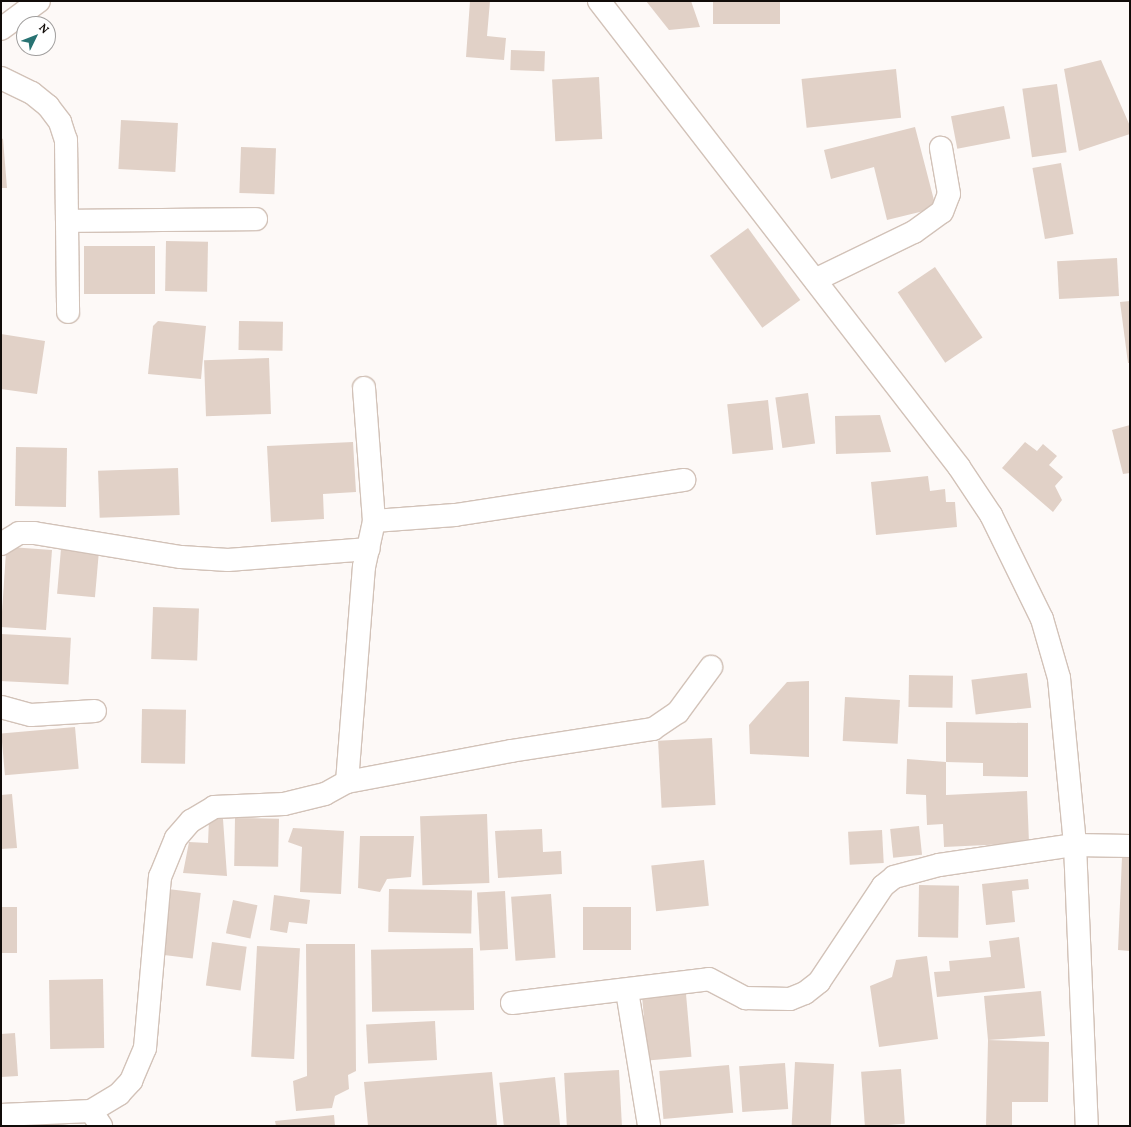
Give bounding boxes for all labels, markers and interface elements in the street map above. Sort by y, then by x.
north arrow [16,16,56,56]
text: N [36,21,52,36]

